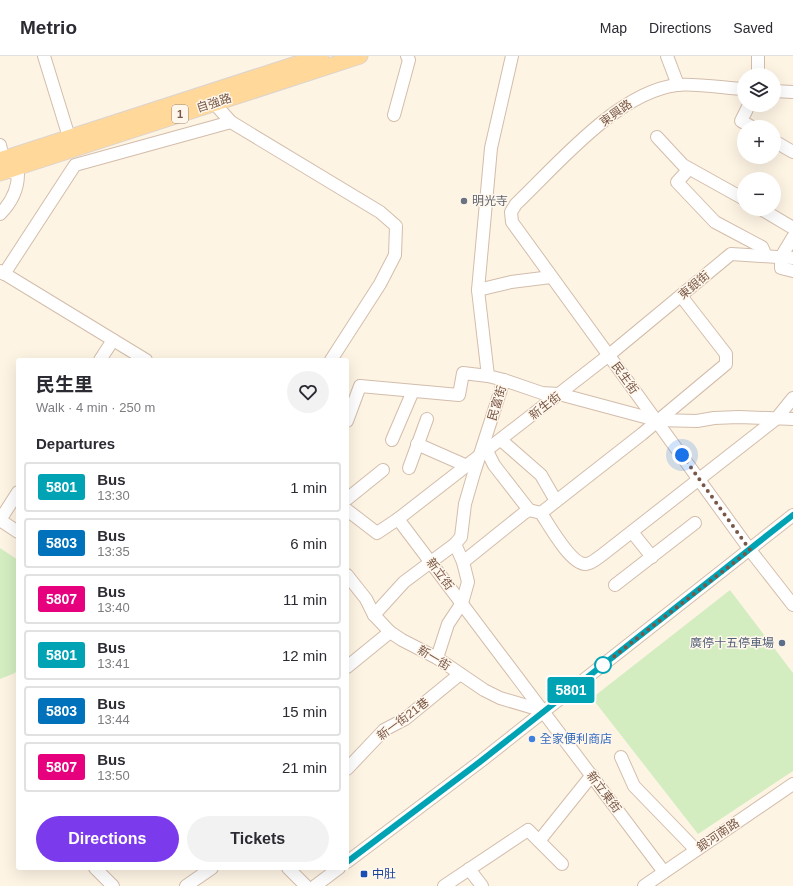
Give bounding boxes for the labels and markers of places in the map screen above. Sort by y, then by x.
place label: 明光寺 [472,194,508,208]
marker: 明光寺 [459,196,469,206]
place label: 廣停十五停車場 [690,636,774,650]
marker: 廣停十五停車場 [777,638,787,648]
unlabelled marker [594,656,612,674]
place label: 全家便利商店 [540,732,612,746]
marker: 全家便利商店 [527,734,537,744]
place label: 中肚 [372,867,396,881]
marker: 中肚 [359,869,369,879]

